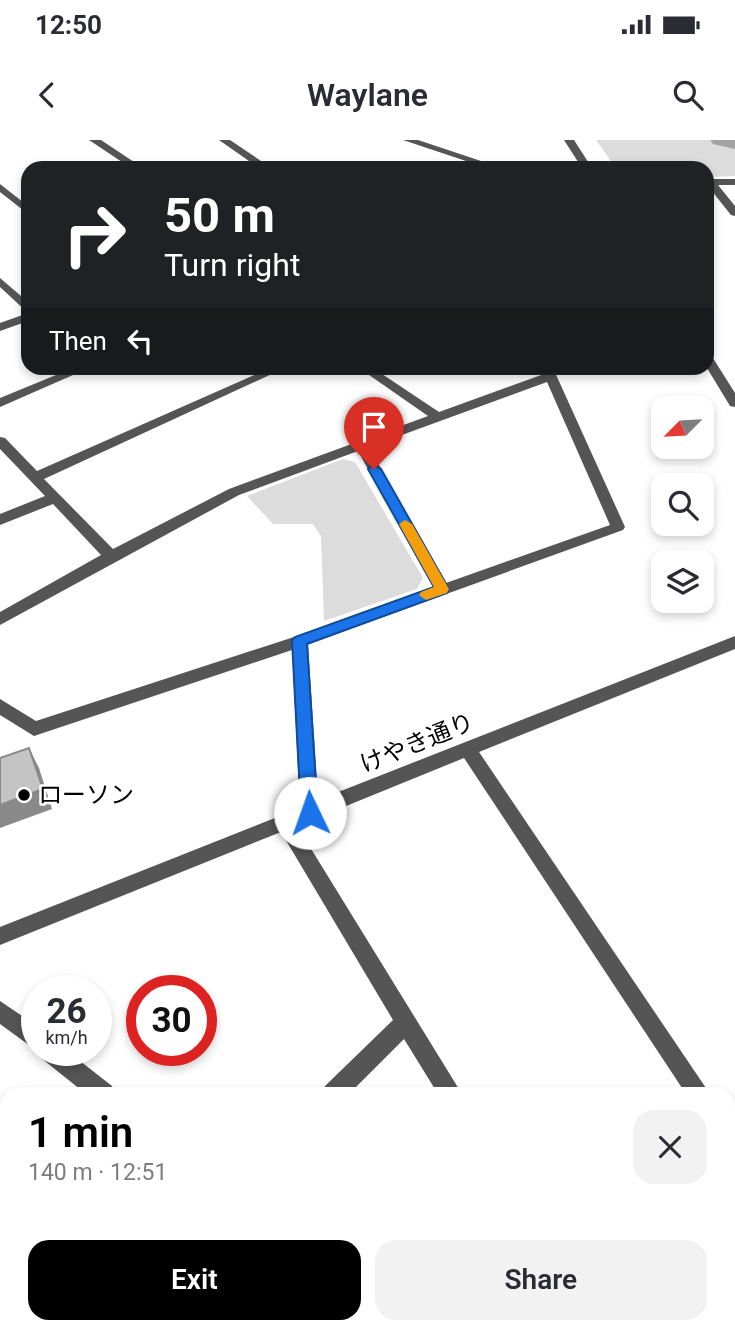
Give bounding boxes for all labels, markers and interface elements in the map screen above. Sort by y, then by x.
text: 12:50 [35,10,102,40]
icon: back [28,76,66,114]
text: Waylane [307,76,428,114]
icon: search [669,76,707,114]
text: 50 m [164,187,275,244]
icon: right [49,189,140,280]
text: Turn right [164,246,300,284]
icon: left [121,322,159,360]
text: Then [49,326,107,356]
north arrow [651,396,714,458]
map controls [651,396,714,613]
pin [344,397,404,469]
icon: arrive [355,408,393,446]
button: search [651,473,714,536]
button: layers [651,550,714,613]
street label: けやき通り [356,708,478,778]
position arrow [273,776,347,850]
place label: ローソン [38,781,134,809]
marker: ローソン [16,787,32,803]
speed limit sign: 30 [126,975,217,1066]
text: 26 [46,991,87,1032]
text: km/h [45,1027,88,1048]
text: 1 min [28,1108,133,1157]
button: close [633,1110,707,1184]
text: 140 m · 12:51 [28,1159,167,1186]
button: Exit [28,1240,361,1320]
button: Share [375,1240,707,1320]

